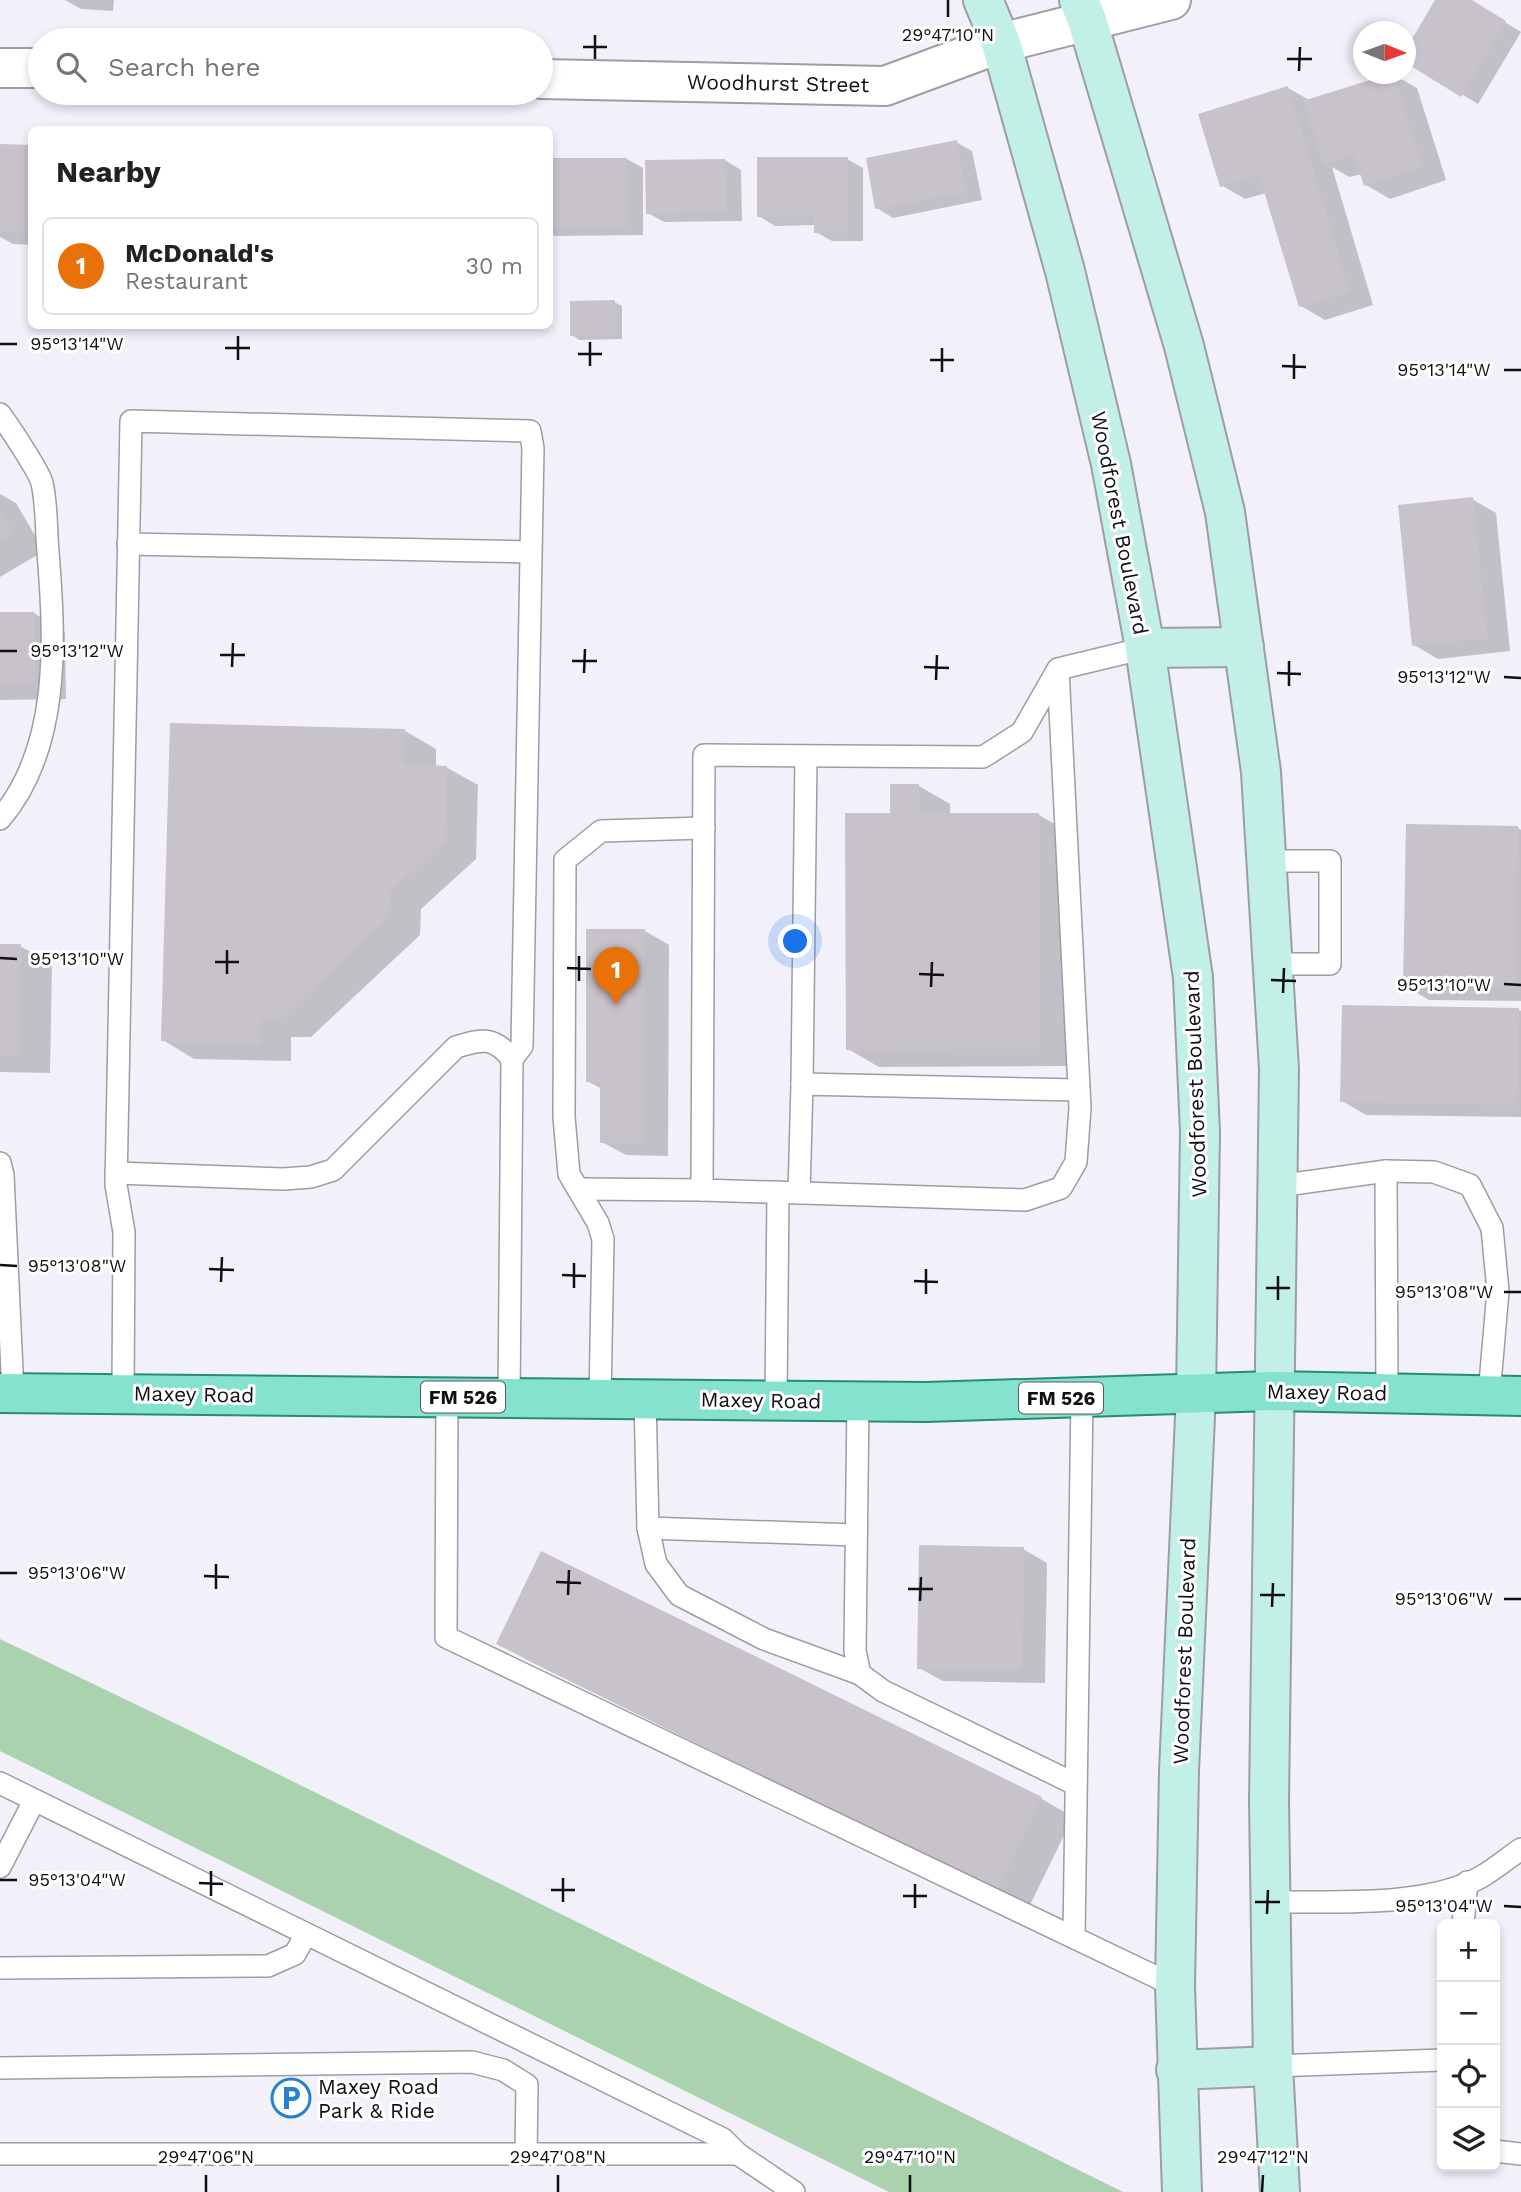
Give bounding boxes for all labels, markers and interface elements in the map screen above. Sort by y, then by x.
north arrow [1353,21,1416,84]
text: 29°47'10"N [902,24,994,45]
search box [28,28,553,105]
icon: search [52,48,90,86]
text: Search here [108,52,260,82]
street label: Woodhurst Street [687,69,869,97]
text: Nearby [56,154,161,189]
text: McDonald's [125,238,274,268]
text: 1 [76,253,86,280]
text: 30 m [466,253,523,280]
text: Restaurant [125,268,248,295]
text: 95°13'14"W [30,333,124,354]
text: 95°13'14"W [1397,359,1491,380]
street label: Woodforest Boulevard [1086,409,1154,637]
text: 95°13'12"W [30,640,124,661]
text: 95°13'12"W [1397,666,1491,687]
your location [778,924,812,958]
pin: 1 [593,947,639,1005]
text: 95°13'10"W [30,948,124,969]
street label: Woodforest Boulevard [1179,970,1211,1198]
text: 95°13'10"W [1397,974,1491,995]
text: 95°13'08"W [28,1255,126,1276]
text: 95°13'08"W [1395,1281,1493,1302]
street label: Maxey Road [1266,1378,1388,1406]
street label: Maxey Road [133,1380,255,1408]
road number: FM 526 [421,1382,505,1413]
road number: FM 526 [1019,1382,1103,1414]
street label: Maxey Road [700,1386,822,1414]
street label: Woodforest Boulevard [1168,1537,1200,1765]
text: 95°13'06"W [28,1562,126,1583]
text: 95°13'06"W [1395,1588,1493,1609]
text: 95°13'04"W [28,1869,126,1890]
text: 95°13'04"W [1395,1895,1493,1916]
map controls [1437,1919,1500,2171]
button: + [1437,1919,1500,1982]
button: − [1437,1982,1500,2045]
button: locate [1437,2045,1500,2108]
place label: Maxey Road Park & Ride [318,2074,439,2123]
parking icon: Maxey Road Park & Ride [270,2077,312,2119]
button: layers [1437,2108,1500,2171]
text: 29°47'06"N [158,2146,254,2167]
text: 29°47'08"N [510,2146,606,2167]
text: 29°47'10"N [864,2146,956,2167]
text: 29°47'12"N [1217,2146,1309,2167]

